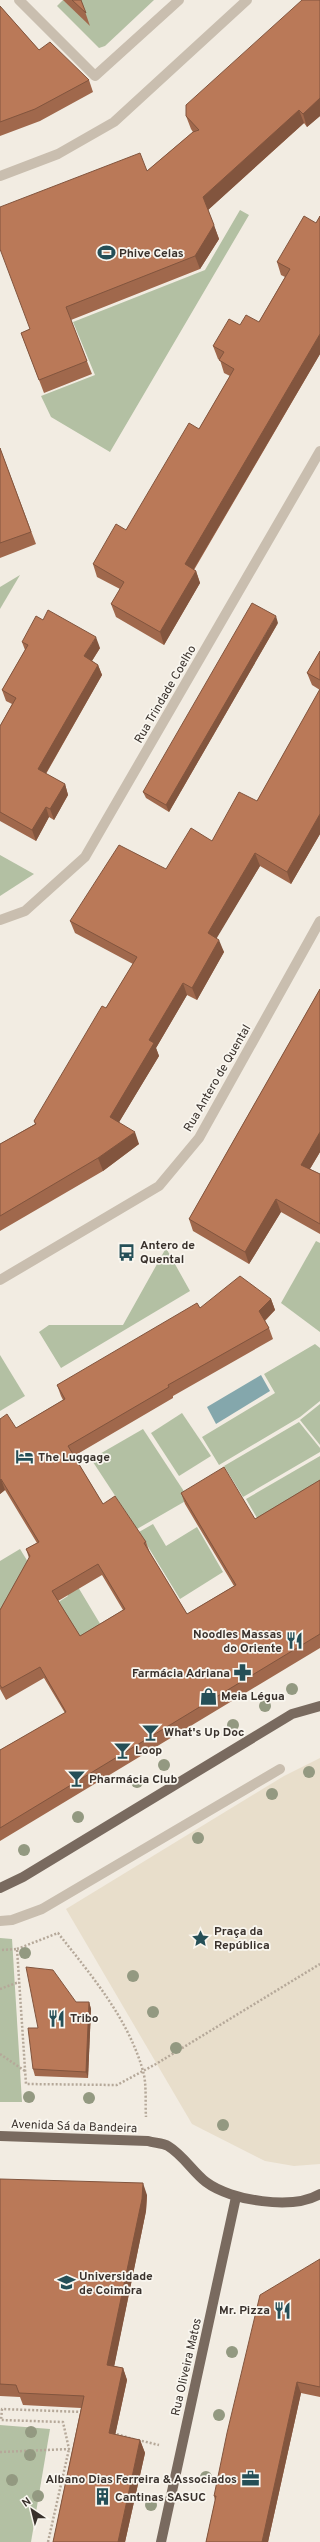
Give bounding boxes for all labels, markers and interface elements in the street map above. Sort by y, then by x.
sports icon: Phive Celas [96,243,116,263]
place label: Phive Celas [119,246,184,262]
street label: Rua Trindade Coelho [131,642,201,747]
street label: Rua Antero de Quental [181,1022,255,1135]
place label: Antero de Quental [140,1238,195,1268]
bus stop icon: Antero de Quental [117,1242,137,1262]
hotel icon: The Luggage [15,1447,35,1467]
place label: The Luggage [38,1450,110,1466]
place label: Noodles Massas do Oriente [193,1627,282,1657]
restaurant icon: Noodles Massas do Oriente [285,1631,305,1651]
pharmacy icon: Farmácia Adriana [233,1663,253,1683]
place label: Farmácia Adriana [132,1666,230,1682]
shop icon: Meia Légua [198,1686,218,1706]
place label: Meia Légua [221,1689,285,1705]
bar icon: What's Up Doc [141,1722,161,1742]
place label: What's Up Doc [164,1725,245,1741]
bar icon: Loop [112,1740,132,1760]
place label: Loop [135,1743,162,1759]
bar icon: Pharmácia Club [66,1769,86,1789]
place label: Pharmácia Club [89,1772,177,1788]
place label: Praça da República [214,1924,270,1954]
place icon: Praça da República [191,1928,211,1948]
restaurant icon: Tribo [47,2008,67,2028]
place label: Tribo [70,2011,99,2027]
street label: Avenida Sá da Bandeira [10,2117,137,2137]
place label: Universidade de Coimbra [79,2269,153,2299]
school or university icon: Universidade de Coimbra [56,2273,76,2293]
restaurant icon: Mr. Pizza [273,2300,293,2320]
place label: Mr. Pizza [219,2303,270,2319]
street label: Rua Oliveira Matos [168,2317,206,2418]
office icon: Albano Dias Ferreira & Associados [240,2469,260,2489]
place label: Albano Dias Ferreira & Associados [46,2472,237,2488]
building icon: Cantinas SASUC [92,2487,112,2507]
north arrow [12,2490,52,2530]
place label: Cantinas SASUC [115,2490,206,2506]
text: N [20,2495,34,2511]

